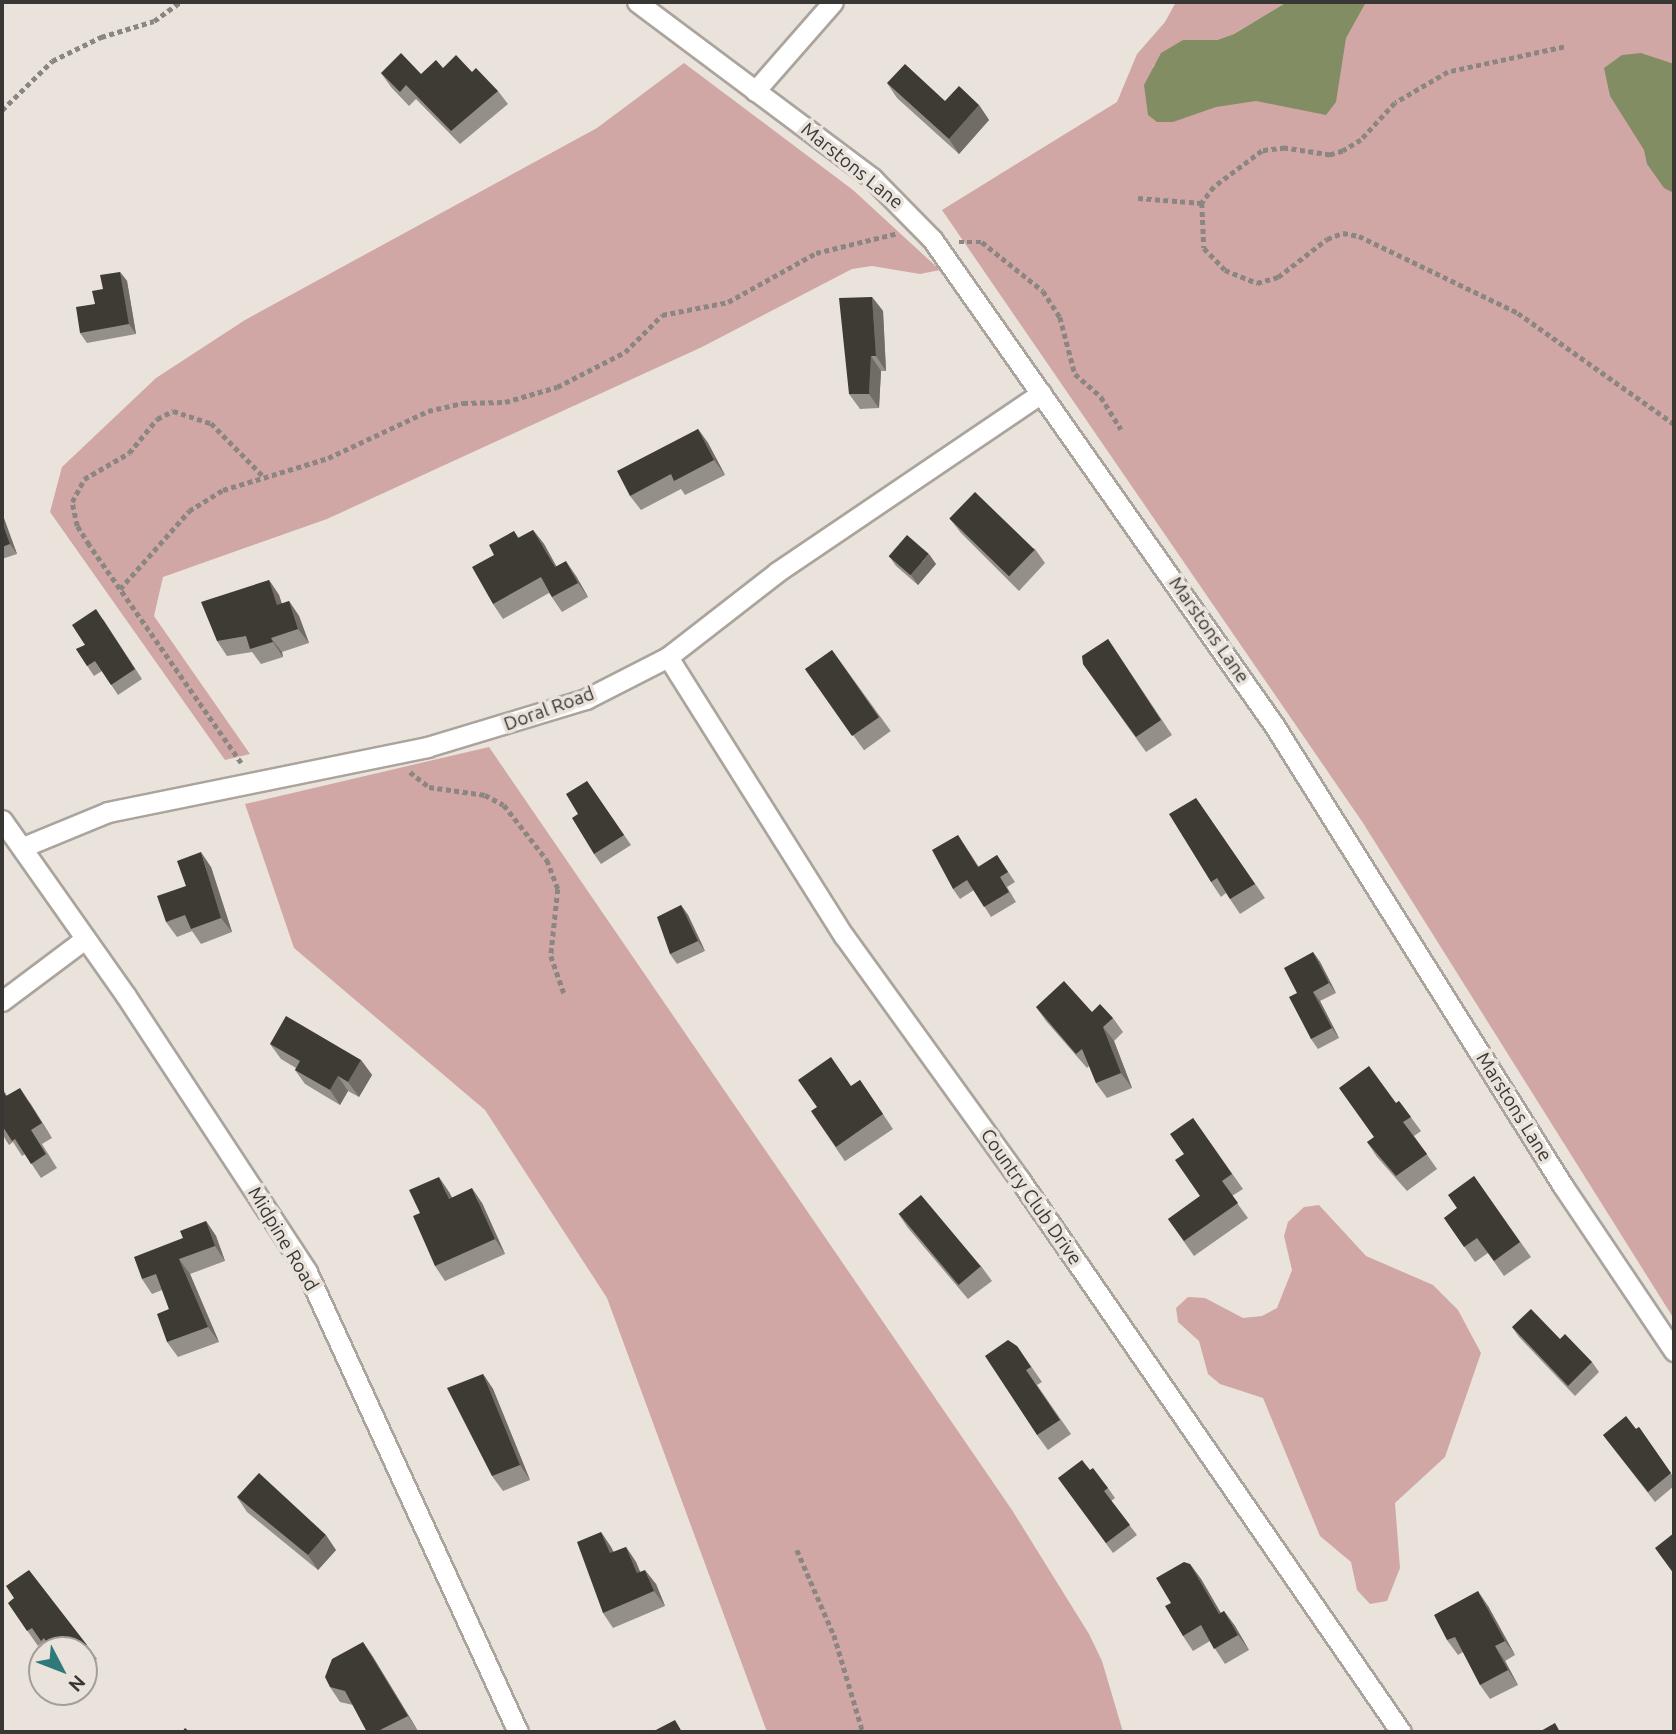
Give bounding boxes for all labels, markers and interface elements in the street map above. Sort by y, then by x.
street label: Marstons Lane [796,118,908,214]
street label: Marstons Lane [1164,572,1254,688]
street label: Doral Road [501,682,597,736]
street label: Marstons Lane [1471,1048,1557,1166]
street label: Country Club Drive [976,1125,1086,1269]
street label: Midpine Road [243,1183,323,1295]
north arrow [28,1636,98,1706]
text: N [64,1671,90,1696]

